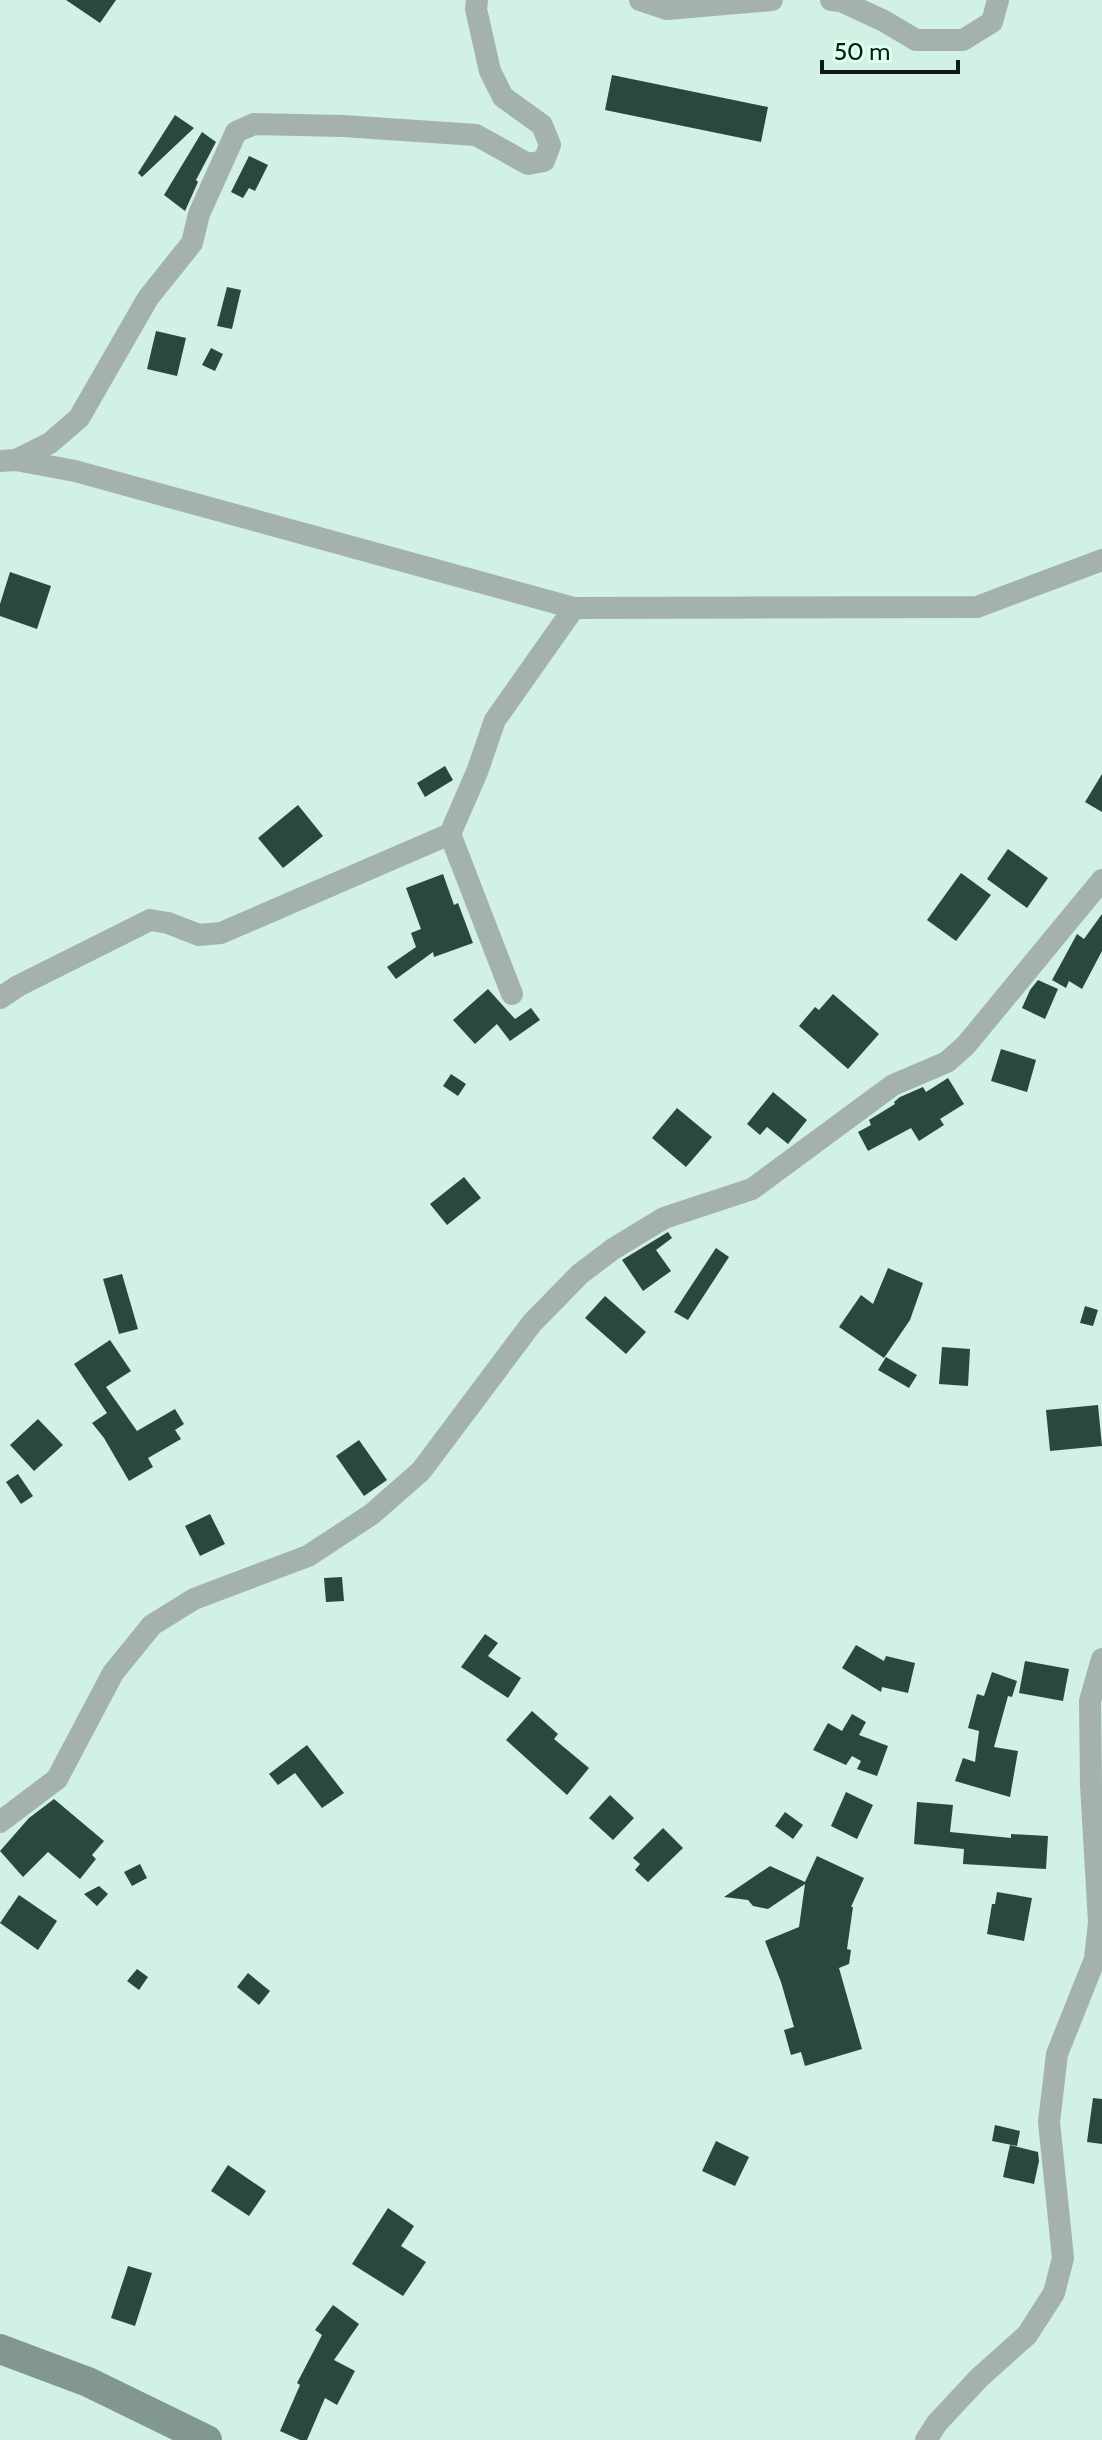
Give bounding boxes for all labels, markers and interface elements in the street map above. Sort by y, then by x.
scale bar [822,24,958,74]
text: 50 m [834,37,890,66]

